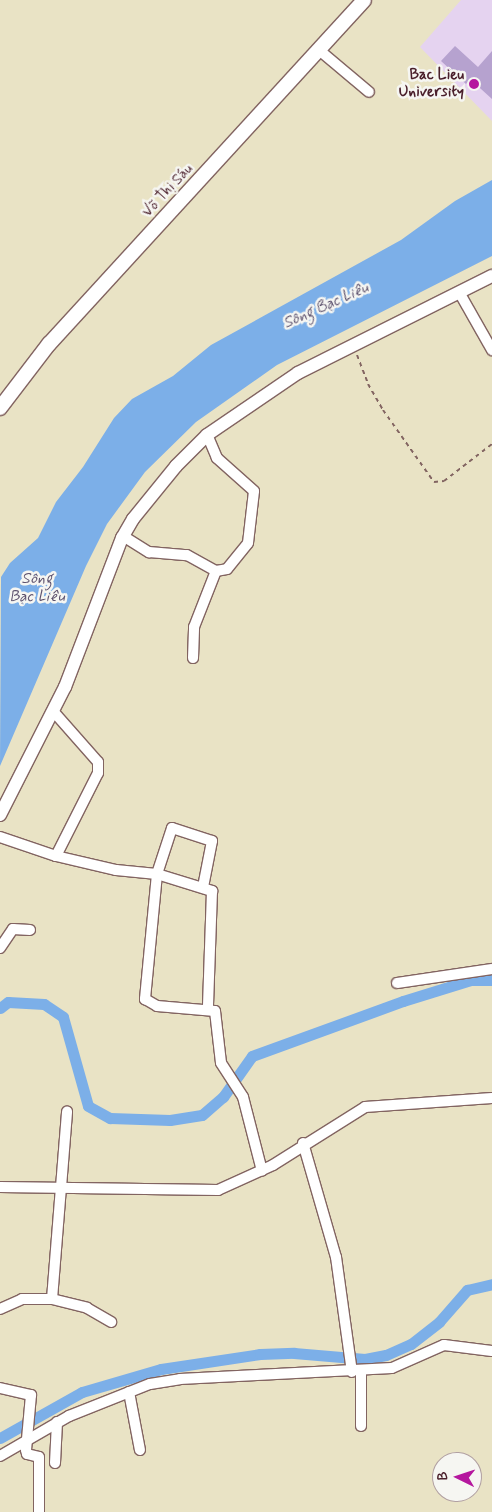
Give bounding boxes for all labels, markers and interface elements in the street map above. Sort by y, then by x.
place label: Bac Lieu University [399,66,464,101]
marker: Bac Lieu University [468,78,480,90]
street label: Võ Thị Sáu [139,161,197,221]
water label: Sông Bạc Liêu [280,278,372,334]
water label: Sông Bạc Liêu [9,569,65,607]
north arrow [432,1452,482,1502]
text: B [434,1471,452,1481]

